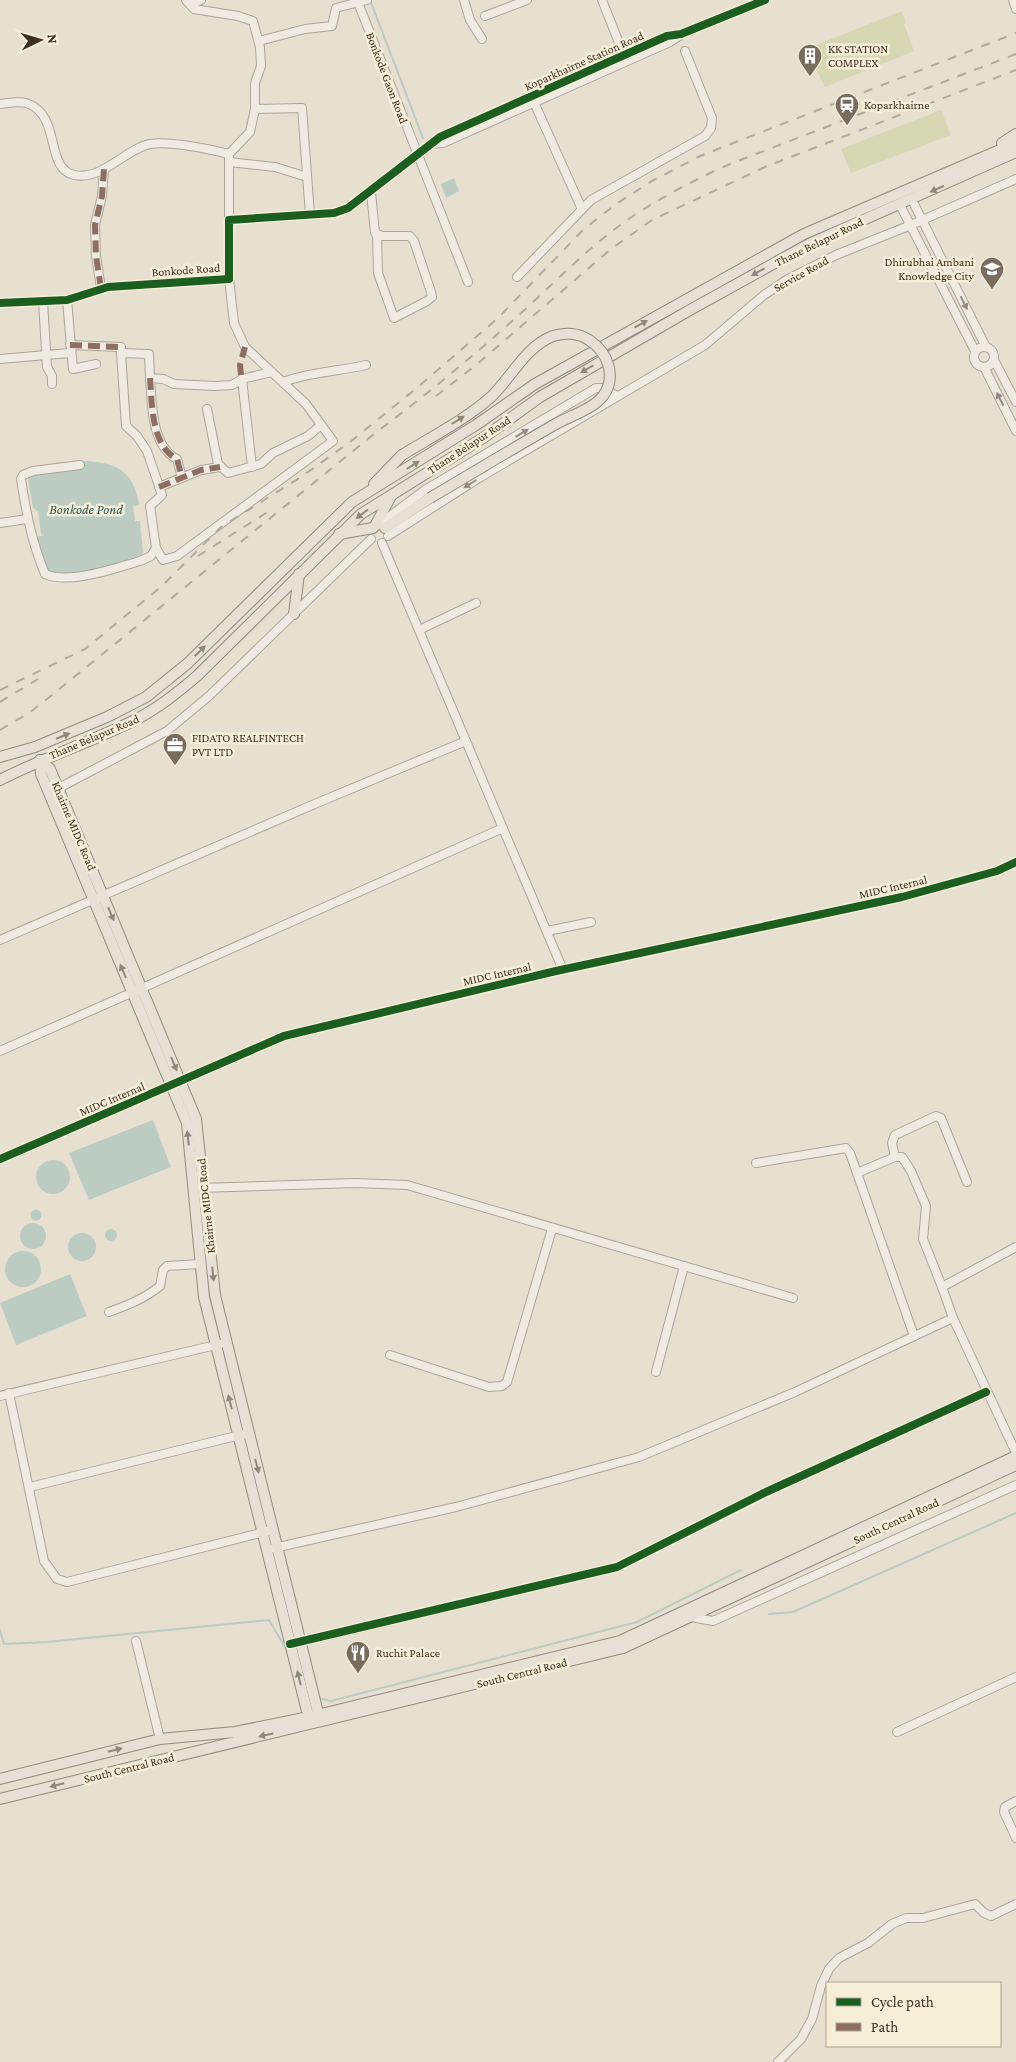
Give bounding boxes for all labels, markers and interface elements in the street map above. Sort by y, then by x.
north arrow [15,15,65,65]
street label: Koparkhairne Station Road [522,28,646,94]
street label: Bonkode Gaon Road [363,30,411,126]
text: N [45,33,61,45]
place label: KK STATION COMPLEX [828,42,888,70]
building icon: KK STATION COMPLEX [797,43,823,77]
station icon: Koparkhairne [834,92,860,126]
place label: Koparkhairne [864,98,930,112]
one-way arrow [930,185,944,193]
street label: Thane Belapur Road [773,214,866,269]
street label: Service Road [771,253,832,295]
place label: Dhirubhai Ambani Knowledge City [884,255,974,283]
school or university icon: Dhirubhai Ambani Knowledge City [979,256,1005,290]
street label: Bonkode Road [151,261,221,279]
one-way arrow [751,268,766,276]
one-way arrow [960,295,968,310]
one-way arrow [634,320,647,329]
one-way arrow [580,365,593,374]
one-way arrow [996,392,1004,406]
street label: Thane Belapur Road [425,412,514,477]
one-way arrow [452,415,465,425]
one-way arrow [516,429,529,438]
one-way arrow [407,460,420,469]
one-way arrow [464,479,477,489]
water label: Bonkode Pond [49,501,123,517]
one-way arrow [355,509,369,519]
one-way arrow [193,646,205,658]
street label: Thane Belapur Road [47,711,142,762]
one-way arrow [55,731,70,739]
place label: FIDATO REALFINTECH PVT LTD [192,731,304,759]
office icon: FIDATO REALFINTECH PVT LTD [162,732,188,766]
street label: Khairne MIDC Road [49,779,99,873]
street label: MIDC Internal [858,872,928,902]
one-way arrow [107,907,115,922]
street label: MIDC Internal [462,959,532,989]
one-way arrow [119,964,127,978]
one-way arrow [170,1057,178,1071]
street label: MIDC Internal [77,1079,147,1119]
one-way arrow [184,1130,192,1146]
street label: Khairne MIDC Road [194,1157,218,1254]
one-way arrow [209,1266,217,1282]
one-way arrow [226,1394,234,1409]
one-way arrow [253,1459,261,1474]
street label: South Central Road [851,1495,942,1547]
restaurant icon: Ruchit Palace [345,1640,371,1674]
place label: Ruchit Palace [376,1646,440,1660]
street label: South Central Road [475,1655,569,1691]
one-way arrow [295,1671,303,1686]
one-way arrow [259,1731,274,1739]
one-way arrow [108,1746,123,1754]
street label: South Central Road [82,1750,176,1786]
one-way arrow [49,1781,64,1789]
legend [826,1982,1001,2047]
text: Cycle path [871,1994,934,2011]
text: Path [871,2019,898,2035]

